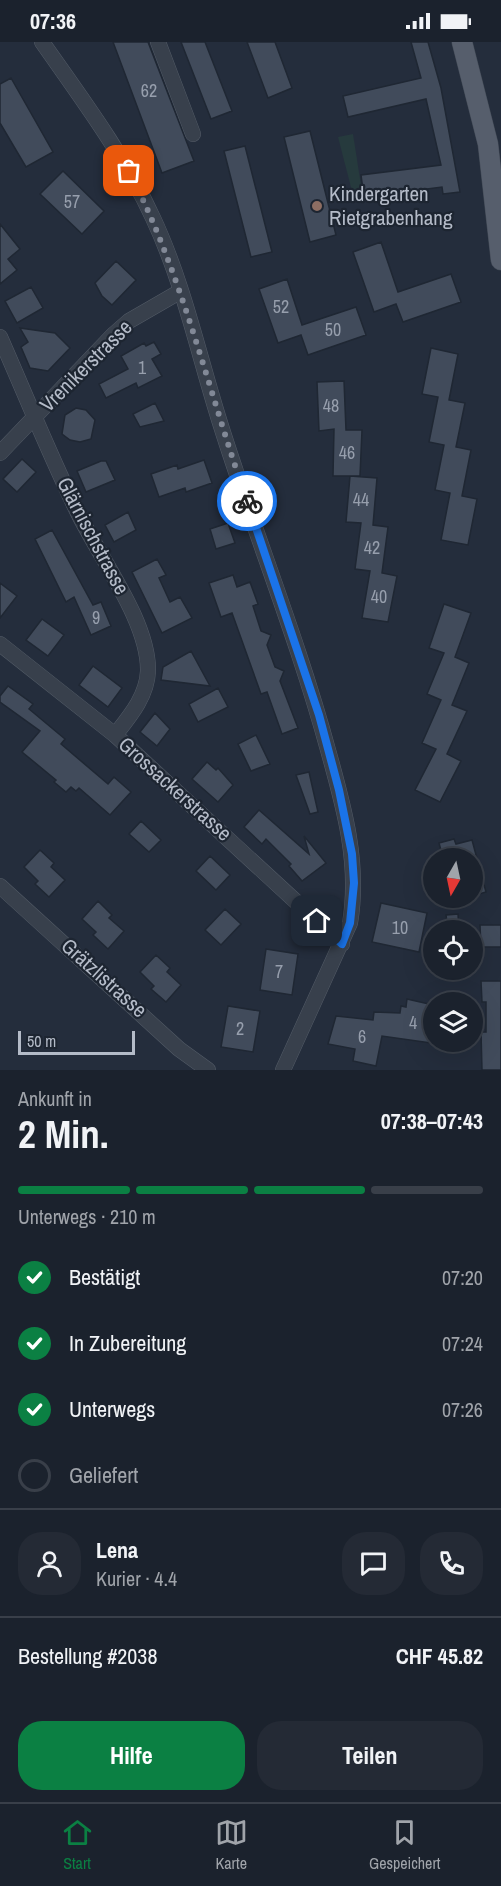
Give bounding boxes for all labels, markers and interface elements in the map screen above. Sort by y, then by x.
text: 07:36 [30,6,76,36]
house number: 62 [141,78,157,103]
pin [103,145,154,196]
icon: bag [112,154,145,187]
place label: Kindergarten Rietgrabenhang [329,179,453,232]
house number: 57 [64,189,80,214]
marker: Kindergarten Rietgrabenhang [310,199,324,213]
house number: 52 [273,294,289,319]
street label: Vrenikerstrasse [33,313,138,418]
house number: 50 [325,317,341,342]
house number: 1 [138,355,147,380]
house number: 48 [323,393,339,418]
house number: 46 [339,440,355,465]
courier [217,471,277,531]
street label: Glärnischstrasse [50,472,137,600]
icon: bike [231,485,264,518]
house number: 44 [353,487,369,512]
house number: 42 [364,535,380,560]
house number: 40 [371,584,387,609]
house number: 9 [92,605,100,630]
street label: Grossackerstrasse [112,730,238,847]
north arrow [423,848,483,908]
map controls [423,848,483,1052]
pin [291,895,342,946]
icon: home [300,904,333,937]
house number: 10 [392,915,408,940]
button: locate [423,920,483,980]
street label: Grätzlistrasse [55,931,154,1024]
house number: 7 [275,959,283,984]
button: layers [423,992,483,1052]
house number: 4 [409,1010,417,1035]
house number: 2 [236,1016,244,1041]
house number: 6 [358,1024,366,1049]
scale bar [18,1028,135,1055]
text: 50 m [27,1030,56,1052]
text: Ankunft in [18,1085,92,1112]
text: 07:38–07:43 [381,1106,483,1136]
text: 2 Min. [18,1108,109,1160]
text: Unterwegs · 210 m [18,1203,156,1230]
icon: check [18,1261,51,1294]
text: Bestätigt [69,1262,140,1292]
text: 07:20 [442,1264,483,1291]
icon: check [18,1327,51,1360]
text: In Zubereitung [69,1328,186,1358]
text: 07:24 [442,1330,483,1357]
icon: check [18,1393,51,1426]
text: Unterwegs [69,1394,155,1424]
text: 07:26 [442,1396,483,1423]
text: Geliefert [69,1460,138,1490]
button: person [18,1532,81,1595]
button: chat [342,1532,405,1595]
button: phone [420,1532,483,1595]
text: Lena [96,1535,138,1565]
text: Kurier · 4.4 [96,1565,177,1592]
text: Bestellung #2038 [18,1641,157,1671]
text: CHF 45.82 [396,1641,483,1671]
button: Hilfe [18,1721,245,1790]
button: Teilen [257,1721,483,1790]
tab: Start [61,1816,94,1874]
tab: Karte [215,1816,248,1874]
tab: Gespeichert [369,1816,440,1874]

